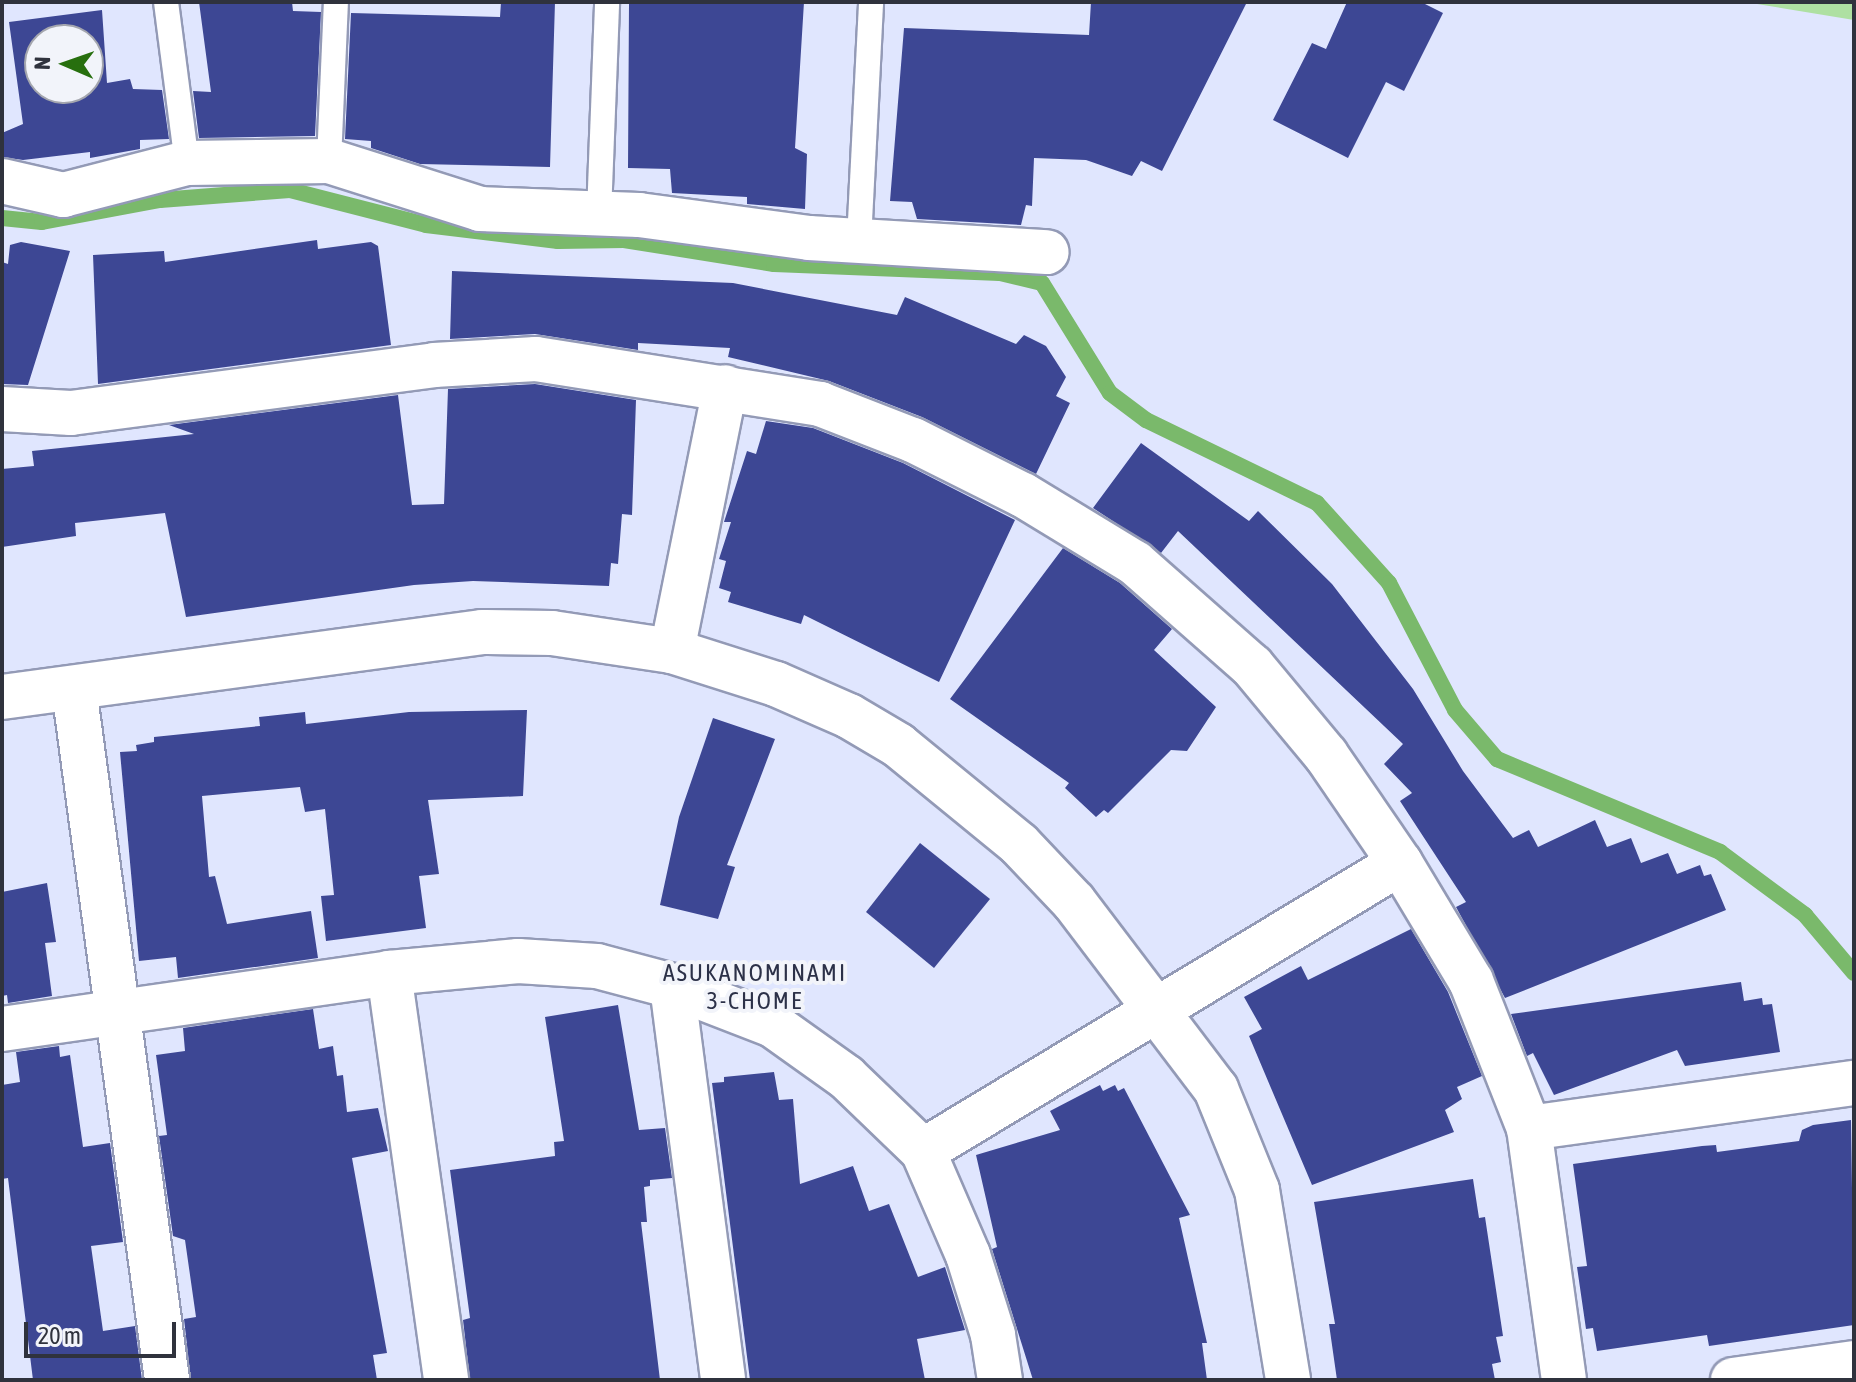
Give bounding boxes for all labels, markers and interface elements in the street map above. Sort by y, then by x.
north arrow [24,24,104,104]
text: N [29,56,55,70]
district label: ASUKANOMINAMI 3-CHOME [663,959,847,1015]
scale bar [28,1306,180,1356]
text: 20 m [38,1322,81,1349]

